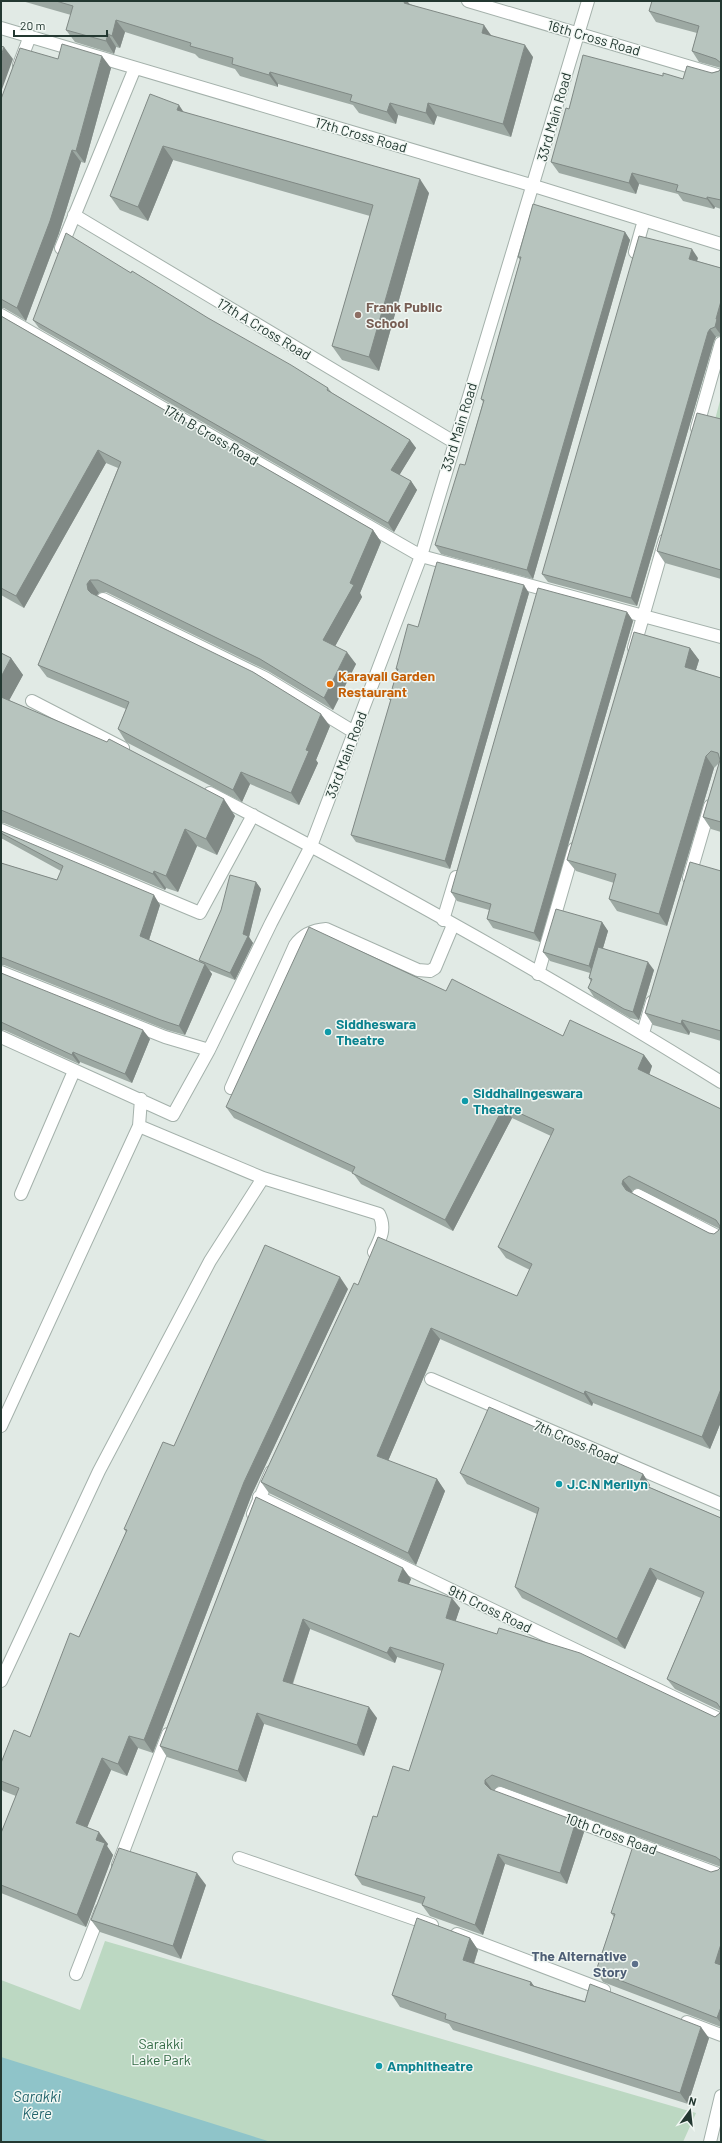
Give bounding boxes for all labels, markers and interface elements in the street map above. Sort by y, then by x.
scale bar [14,12,107,38]
street label: 16th Cross Road [546,16,642,59]
text: 20 m [20,18,46,32]
street label: 33rd Main Road [533,70,574,163]
street label: 17th Cross Road [313,113,409,156]
street label: 17th A Cross Road [214,294,314,363]
place label: Frank Public School [366,298,443,331]
marker: Frank Public School [353,310,363,320]
street label: 33rd Main Road [437,380,480,473]
street label: 17th B Cross Road [161,401,262,469]
place label: Karavali Garden Restaurant [338,667,435,700]
marker: Karavali Garden Restaurant [325,679,335,689]
street label: 33rd Main Road [321,709,370,801]
place label: Siddheswara Theatre [336,1015,416,1048]
marker: Siddheswara Theatre [323,1027,333,1037]
place label: Siddhalingeswara Theatre [473,1084,583,1117]
marker: Siddhalingeswara Theatre [460,1096,470,1106]
street label: 7th Cross Road [531,1416,621,1467]
place label: J.C.N Merilyn [567,1475,648,1492]
marker: J.C.N Merilyn [554,1479,564,1489]
street label: 9th Cross Road [446,1581,535,1636]
street label: 10th Cross Road [563,1809,659,1858]
place label: The Alternative Story [531,1947,627,1980]
marker: The Alternative Story [630,1959,640,1969]
park label: Sarakki Lake Park [131,2035,191,2068]
place label: Amphitheatre [387,2057,473,2074]
marker: Amphitheatre [374,2061,384,2071]
water label: Sarakki Kere [13,2087,61,2122]
north arrow [670,2091,710,2131]
text: N [687,2094,698,2108]

